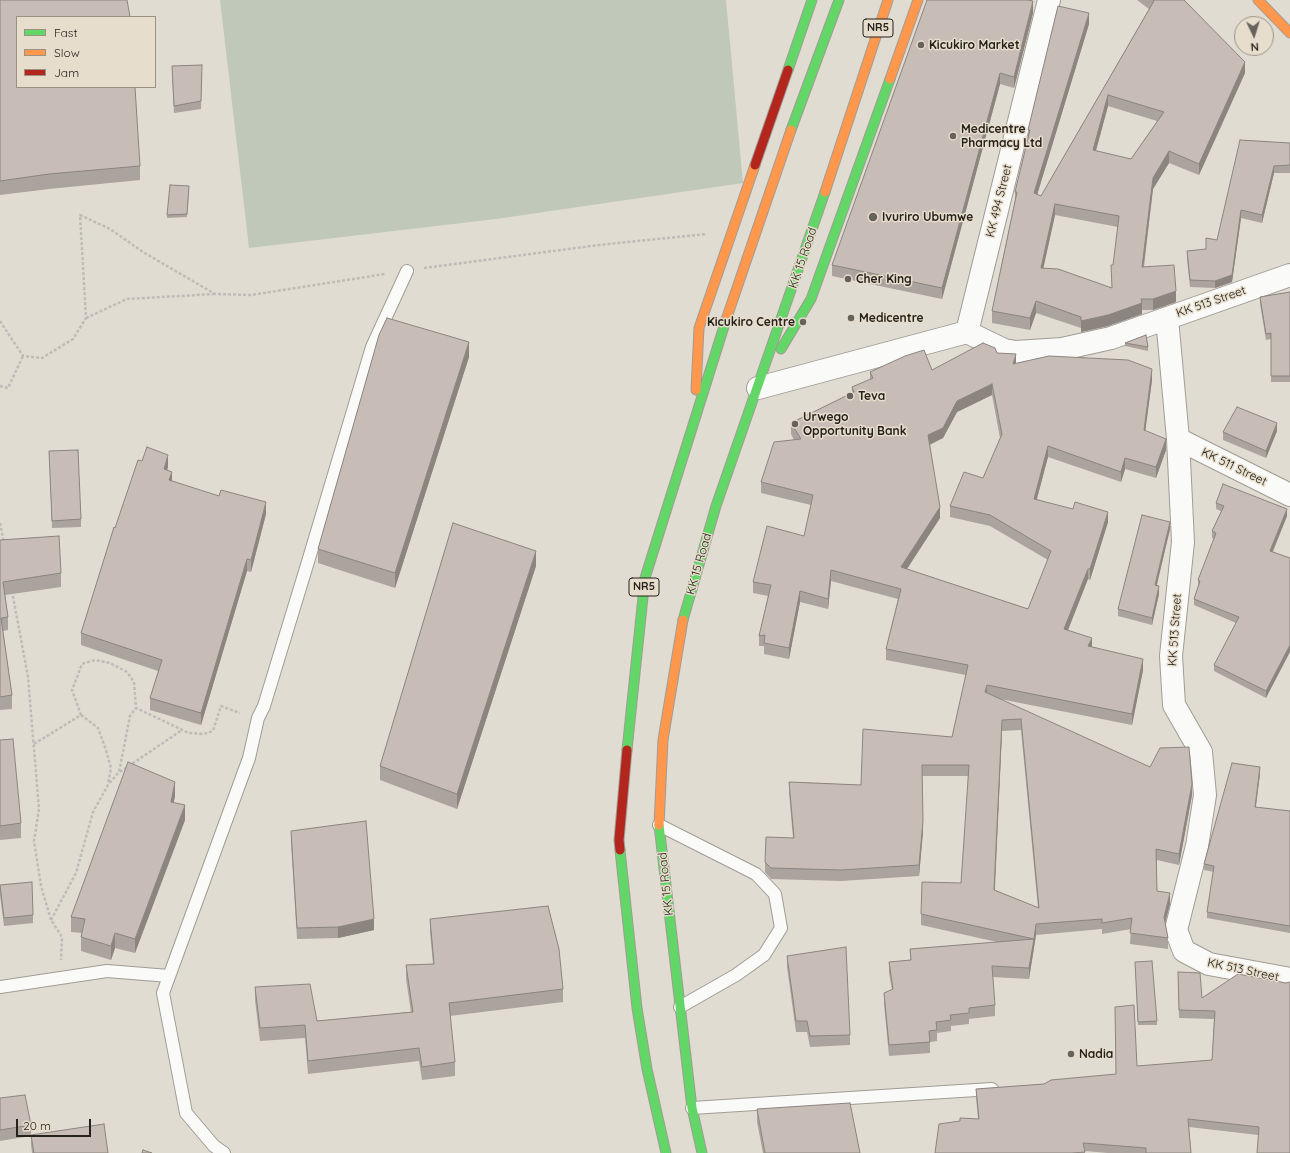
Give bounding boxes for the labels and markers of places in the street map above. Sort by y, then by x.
place label: Kicukiro Market [929,38,1020,52]
marker: Kicukiro Market [916,40,926,50]
place label: Medicentre Pharmacy Ltd [961,122,1042,150]
marker: Medicentre Pharmacy Ltd [948,131,958,141]
place label: Ivuriro Ubumwe [882,210,973,224]
marker: Ivuriro Ubumwe [867,211,879,223]
place label: Cher King [856,272,912,286]
marker: Cher King [843,274,853,284]
place label: Medicentre [859,311,924,325]
marker: Medicentre [846,313,856,323]
place label: Kicukiro Centre [707,315,795,329]
marker: Kicukiro Centre [798,317,808,327]
place label: Teva [858,389,885,403]
marker: Teva [845,391,855,401]
place label: Urwego Opportunity Bank [803,410,906,438]
marker: Urwego Opportunity Bank [790,419,800,429]
place label: Nadia [1079,1047,1113,1061]
marker: Nadia [1066,1049,1076,1059]

